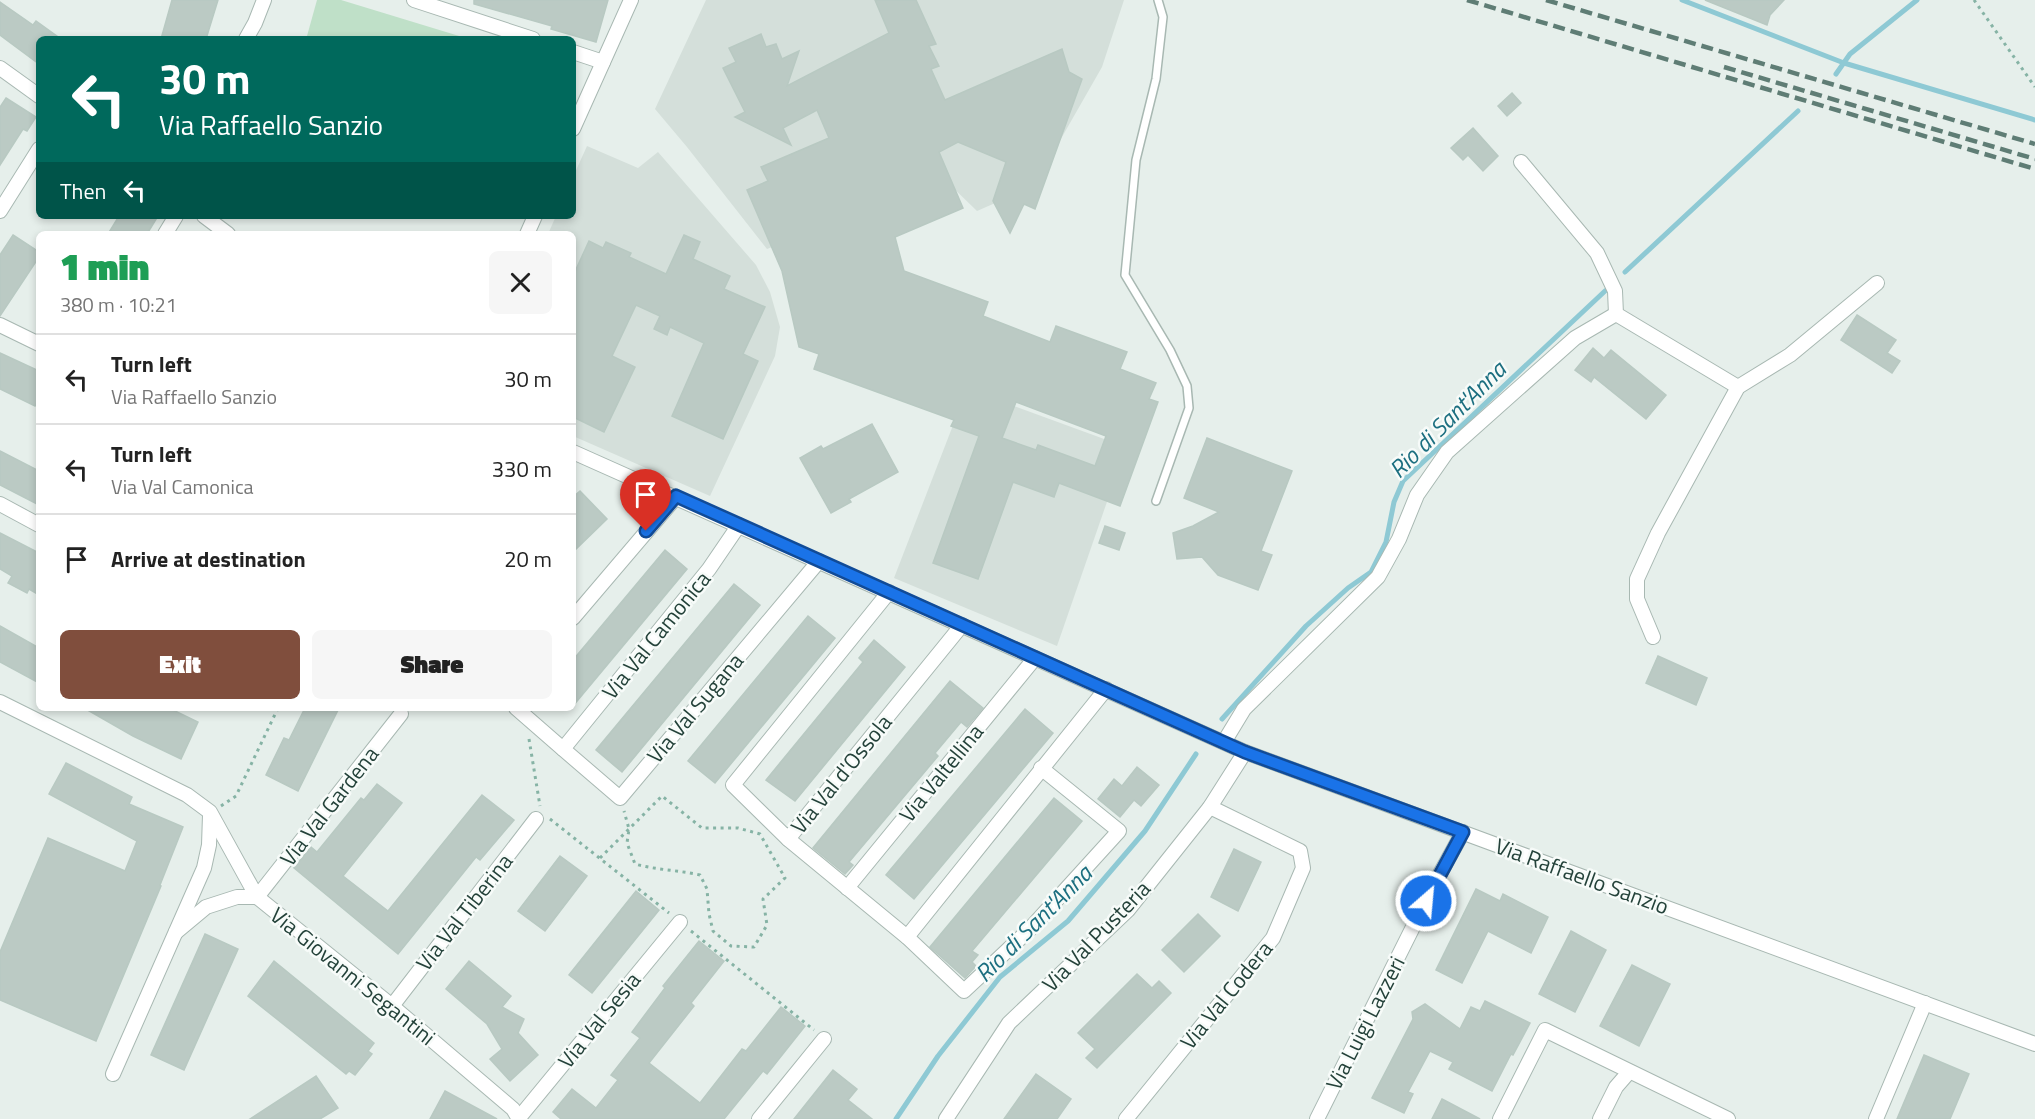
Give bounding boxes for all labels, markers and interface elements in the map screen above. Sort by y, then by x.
text: 30 m [159,46,251,110]
icon: left [60,60,138,138]
text: Via Raffaello Sanzio [159,104,383,145]
text: Then [60,174,106,208]
icon: left [118,174,151,207]
text: 1 min [60,239,149,294]
button: close [489,251,552,314]
text: 380 m · 10:21 [60,289,177,320]
text: Turn left [111,347,192,381]
water label: Rio di Sant'Anna [1380,351,1515,486]
text: 30 m [504,362,552,396]
icon: left [60,363,93,396]
text: Via Raffaello Sanzio [111,381,277,412]
text: Turn left [111,437,192,471]
text: 330 m [492,452,552,486]
icon: left [60,453,93,486]
pin [620,469,671,531]
text: Via Val Camonica [111,471,254,502]
icon: arrive [629,478,662,511]
text: Arrive at destination [111,542,306,576]
text: 20 m [504,542,552,576]
icon: arrive [60,543,93,576]
street label: Via Val Camonica [593,563,719,707]
button: Exit [60,630,300,699]
button: Share [312,630,552,699]
street label: Via Val Sugana [638,645,752,771]
street label: Via Val d'Ossola [782,707,900,841]
street label: Via Valtellina [891,716,991,830]
street label: Via Val Gardena [271,739,387,873]
street label: Via Raffaello Sanzio [1490,829,1674,923]
street label: Via Val Tiberina [407,846,521,978]
water label: Rio di Sant'Anna [966,855,1101,990]
position arrow [1394,869,1458,933]
street label: Via Val Pusteria [1034,872,1158,1000]
street label: Via Giovanni Segantini [263,899,443,1053]
street label: Via Val Codera [1171,933,1281,1057]
street label: Via Luigi Lazzeri [1317,950,1413,1096]
street label: Via Val Sesia [549,964,649,1076]

